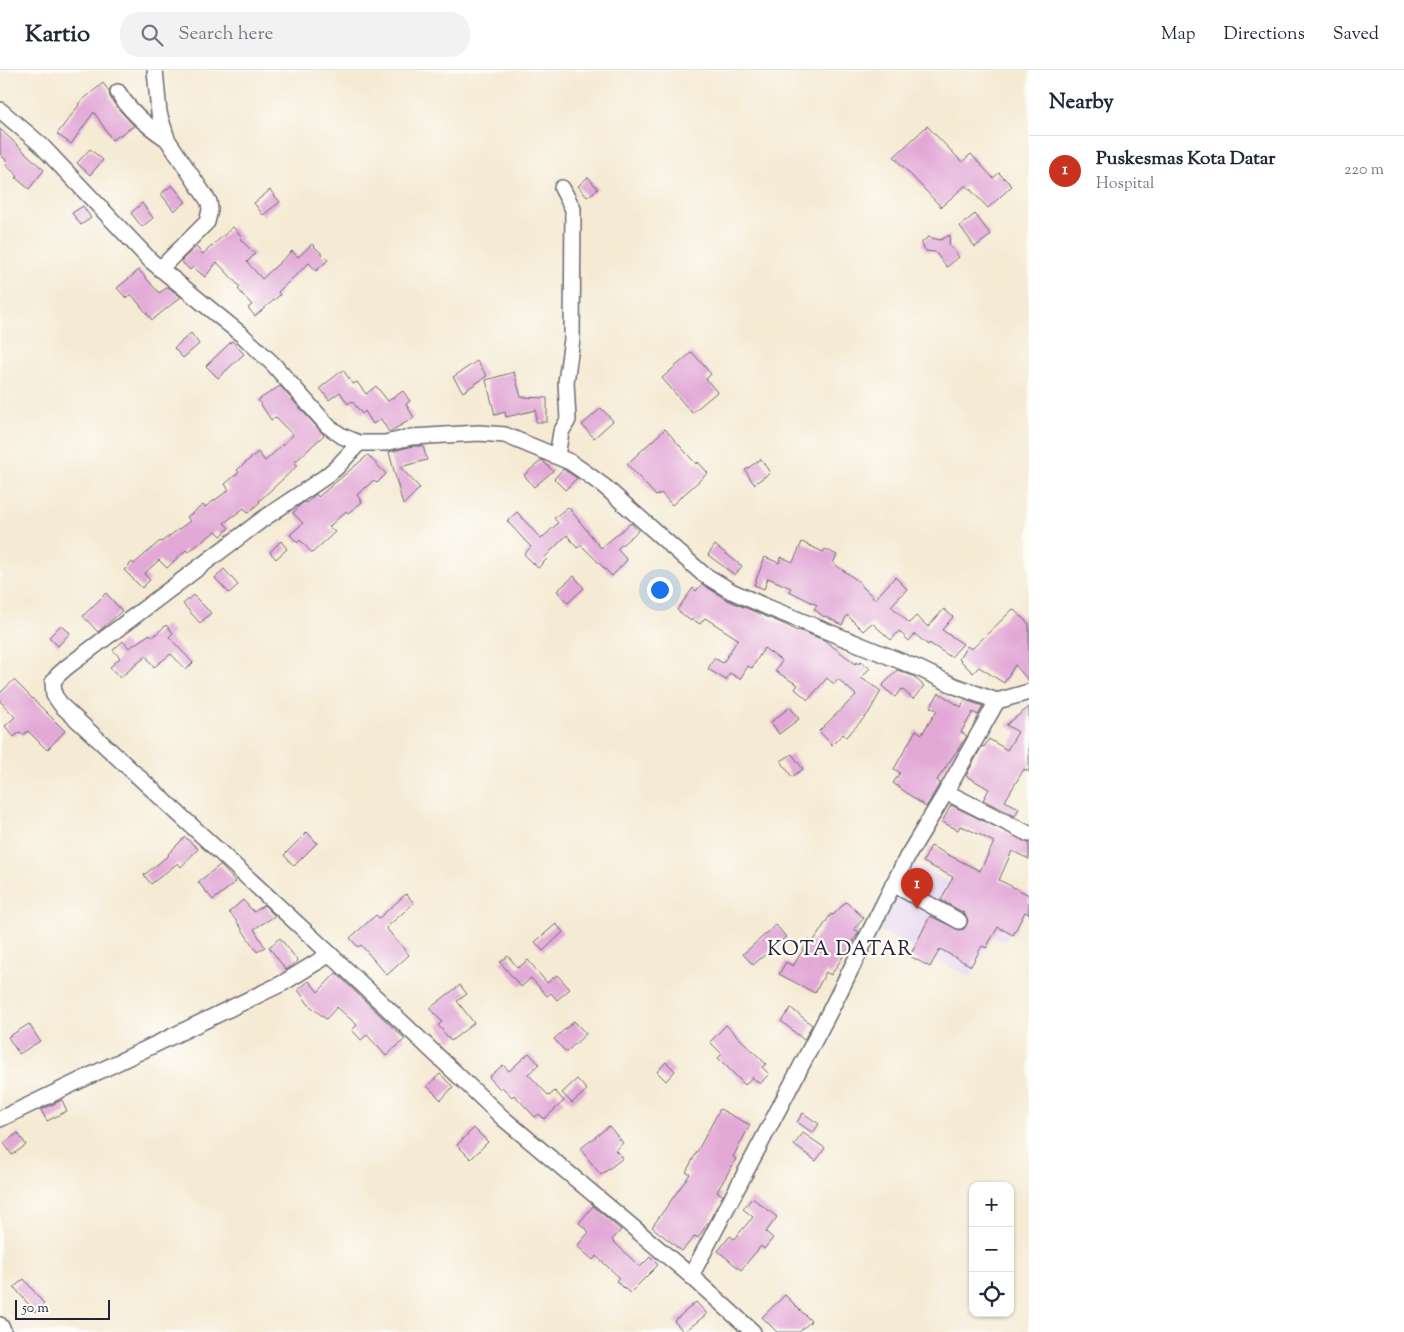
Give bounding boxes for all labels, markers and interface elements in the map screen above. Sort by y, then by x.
search box [120,12,470,57]
text: Kartio [25,18,90,52]
icon: search [138,21,166,49]
text: Search here [178,21,273,48]
text: Map [1161,22,1196,48]
text: Directions [1224,22,1305,48]
text: Saved [1333,22,1379,48]
text: Nearby [1049,88,1114,118]
text: Puskesmas Kota Datar [1096,146,1275,173]
text: 1 [1062,159,1068,182]
text: 220 m [1344,159,1384,182]
text: Hospital [1096,173,1154,196]
your location [647,577,673,603]
pin: 1 [901,868,933,909]
district label: KOTA DATAR [767,936,913,965]
map controls [969,1182,1014,1317]
button: + [969,1182,1014,1227]
button: − [969,1227,1014,1272]
button: locate [969,1272,1014,1317]
scale bar [15,1297,110,1320]
text: 50 m [22,1299,49,1319]

